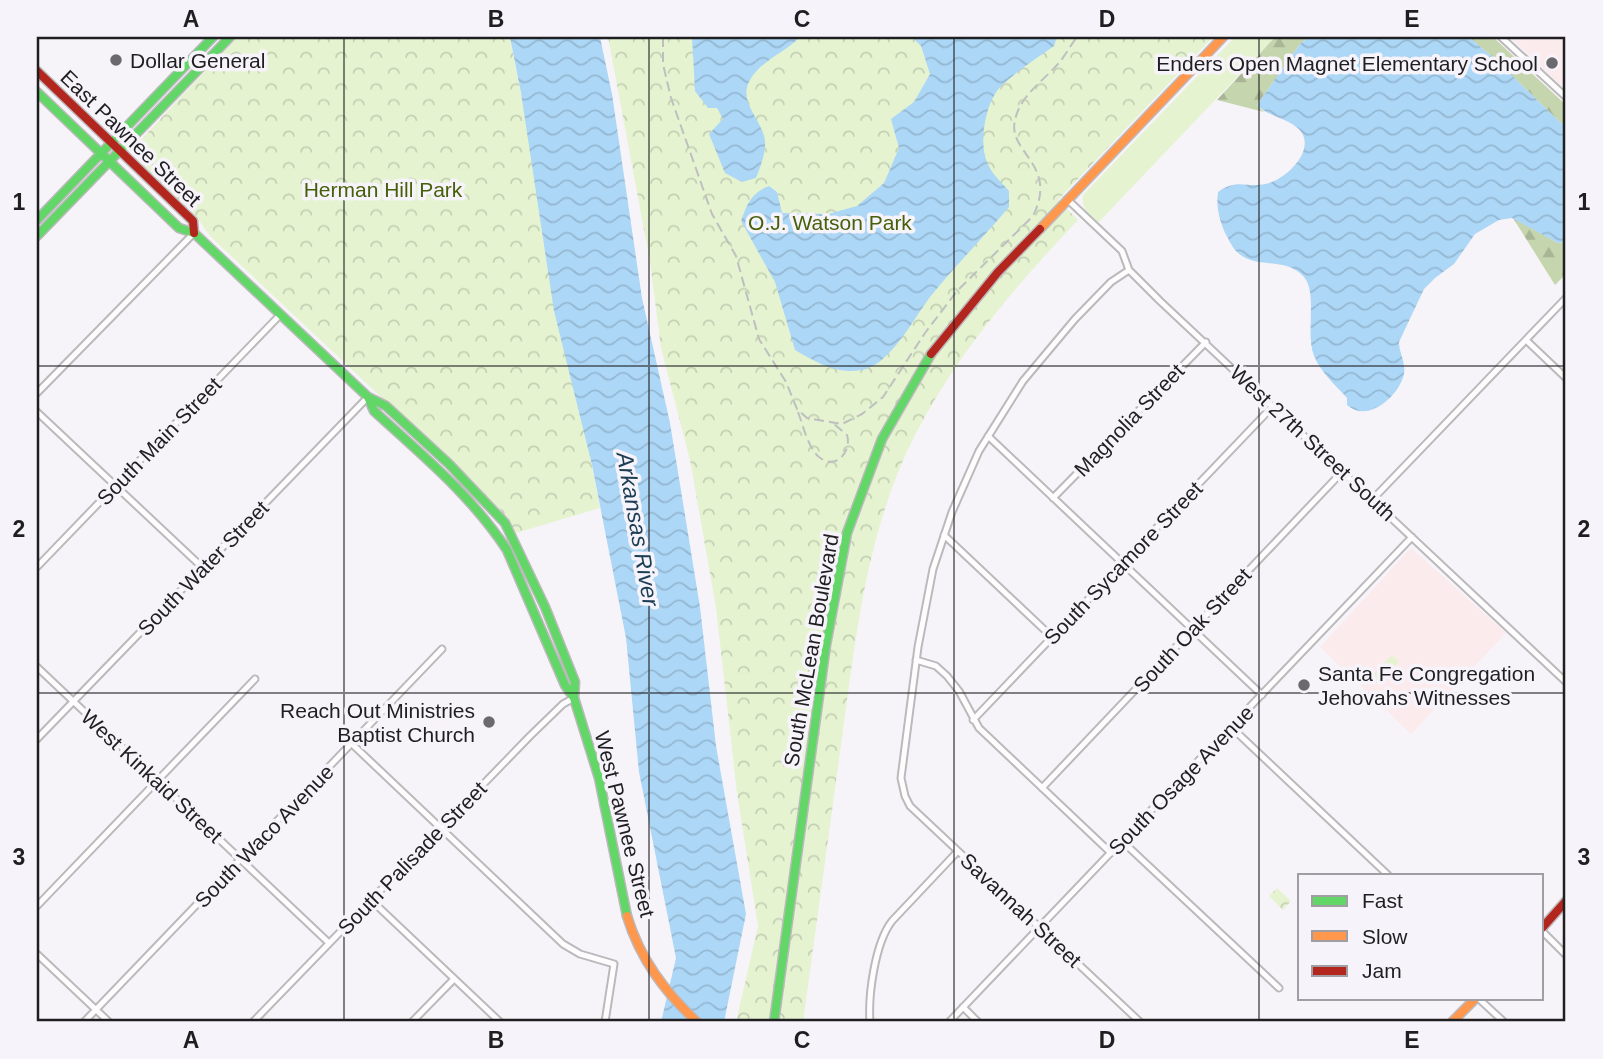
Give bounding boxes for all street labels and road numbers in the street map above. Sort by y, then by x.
street label: East Pawnee Street [56,65,206,211]
street label: Magnolia Street [1070,359,1188,481]
street label: West 27th Street South [1226,361,1400,525]
street label: South Main Street [92,372,226,509]
street label: South Sycamore Street [1039,477,1207,649]
street label: South Water Street [133,496,273,640]
street label: South McLean Boulevard [779,532,843,768]
street label: South Oak Street [1129,563,1255,697]
street label: South Osage Avenue [1104,701,1258,859]
street label: West Kinkaid Street [77,705,227,847]
street label: West Pawnee Street [591,729,659,920]
street label: South Waco Avenue [190,760,338,912]
street label: South Palisade Street [333,777,491,939]
street label: Savannah Street [956,848,1086,972]

